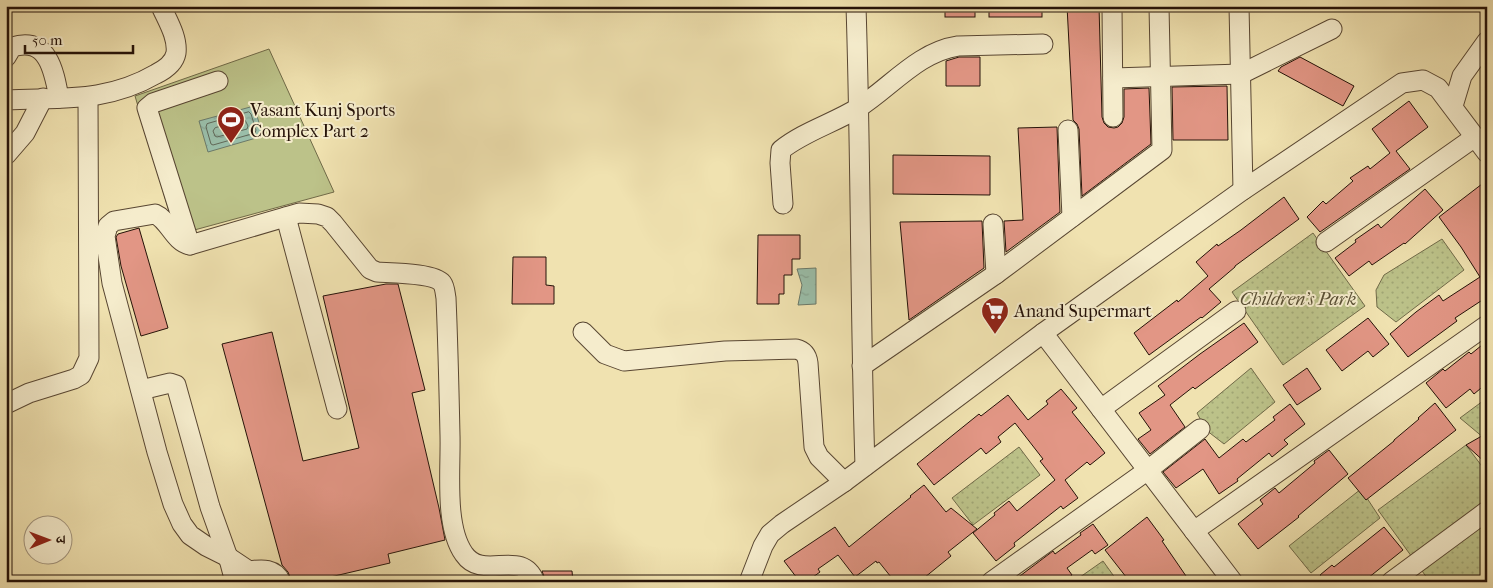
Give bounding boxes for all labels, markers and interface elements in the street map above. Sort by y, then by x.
scale bar [25,22,132,54]
text: 50 m [32,31,63,49]
place label: Vasant Kunj Sports Complex Part 2 [249,100,395,142]
sports icon: Vasant Kunj Sports Complex Part 2 [216,105,246,144]
park label: Children's Park [1240,289,1356,310]
supermarket icon: Anand Supermart [980,296,1010,335]
place label: Anand Supermart [1013,301,1152,322]
north arrow [22,516,72,566]
text: उ [52,535,69,544]

